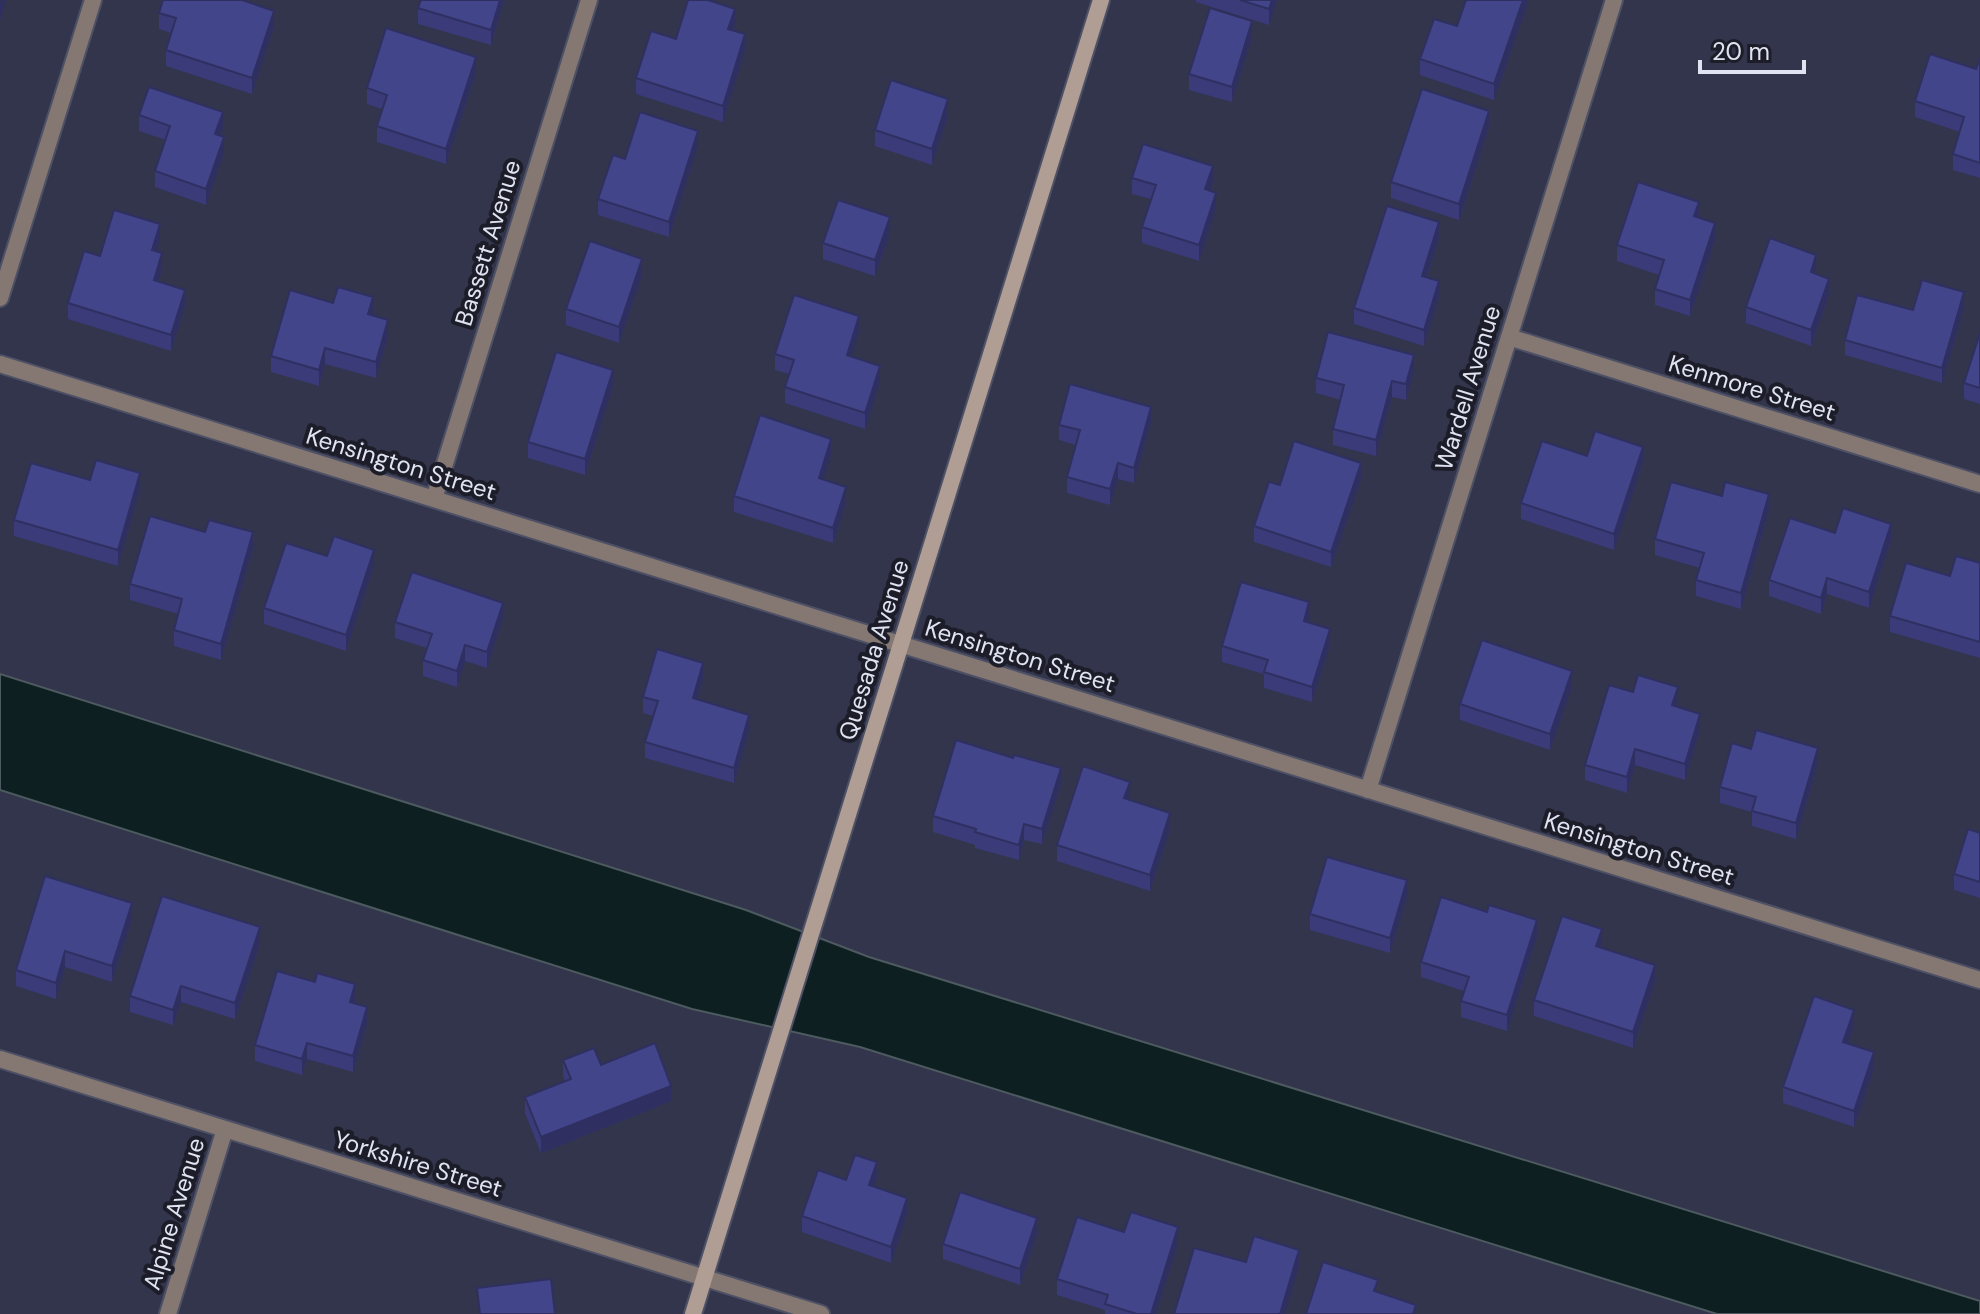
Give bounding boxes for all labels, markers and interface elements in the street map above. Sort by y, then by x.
scale bar [1700,24,1804,74]
text: 20 m [1712,36,1770,67]
street label: Bassett Avenue [448,156,527,329]
street label: Wardell Avenue [1428,302,1507,474]
street label: Kenmore Street [1665,347,1839,428]
street label: Kensington Street [302,420,500,507]
street label: Quesada Avenue [831,556,916,744]
street label: Kensington Street [921,612,1119,699]
street label: Kensington Street [1540,805,1738,892]
street label: Yorkshire Street [330,1123,506,1204]
street label: Alpine Avenue [136,1134,211,1294]

